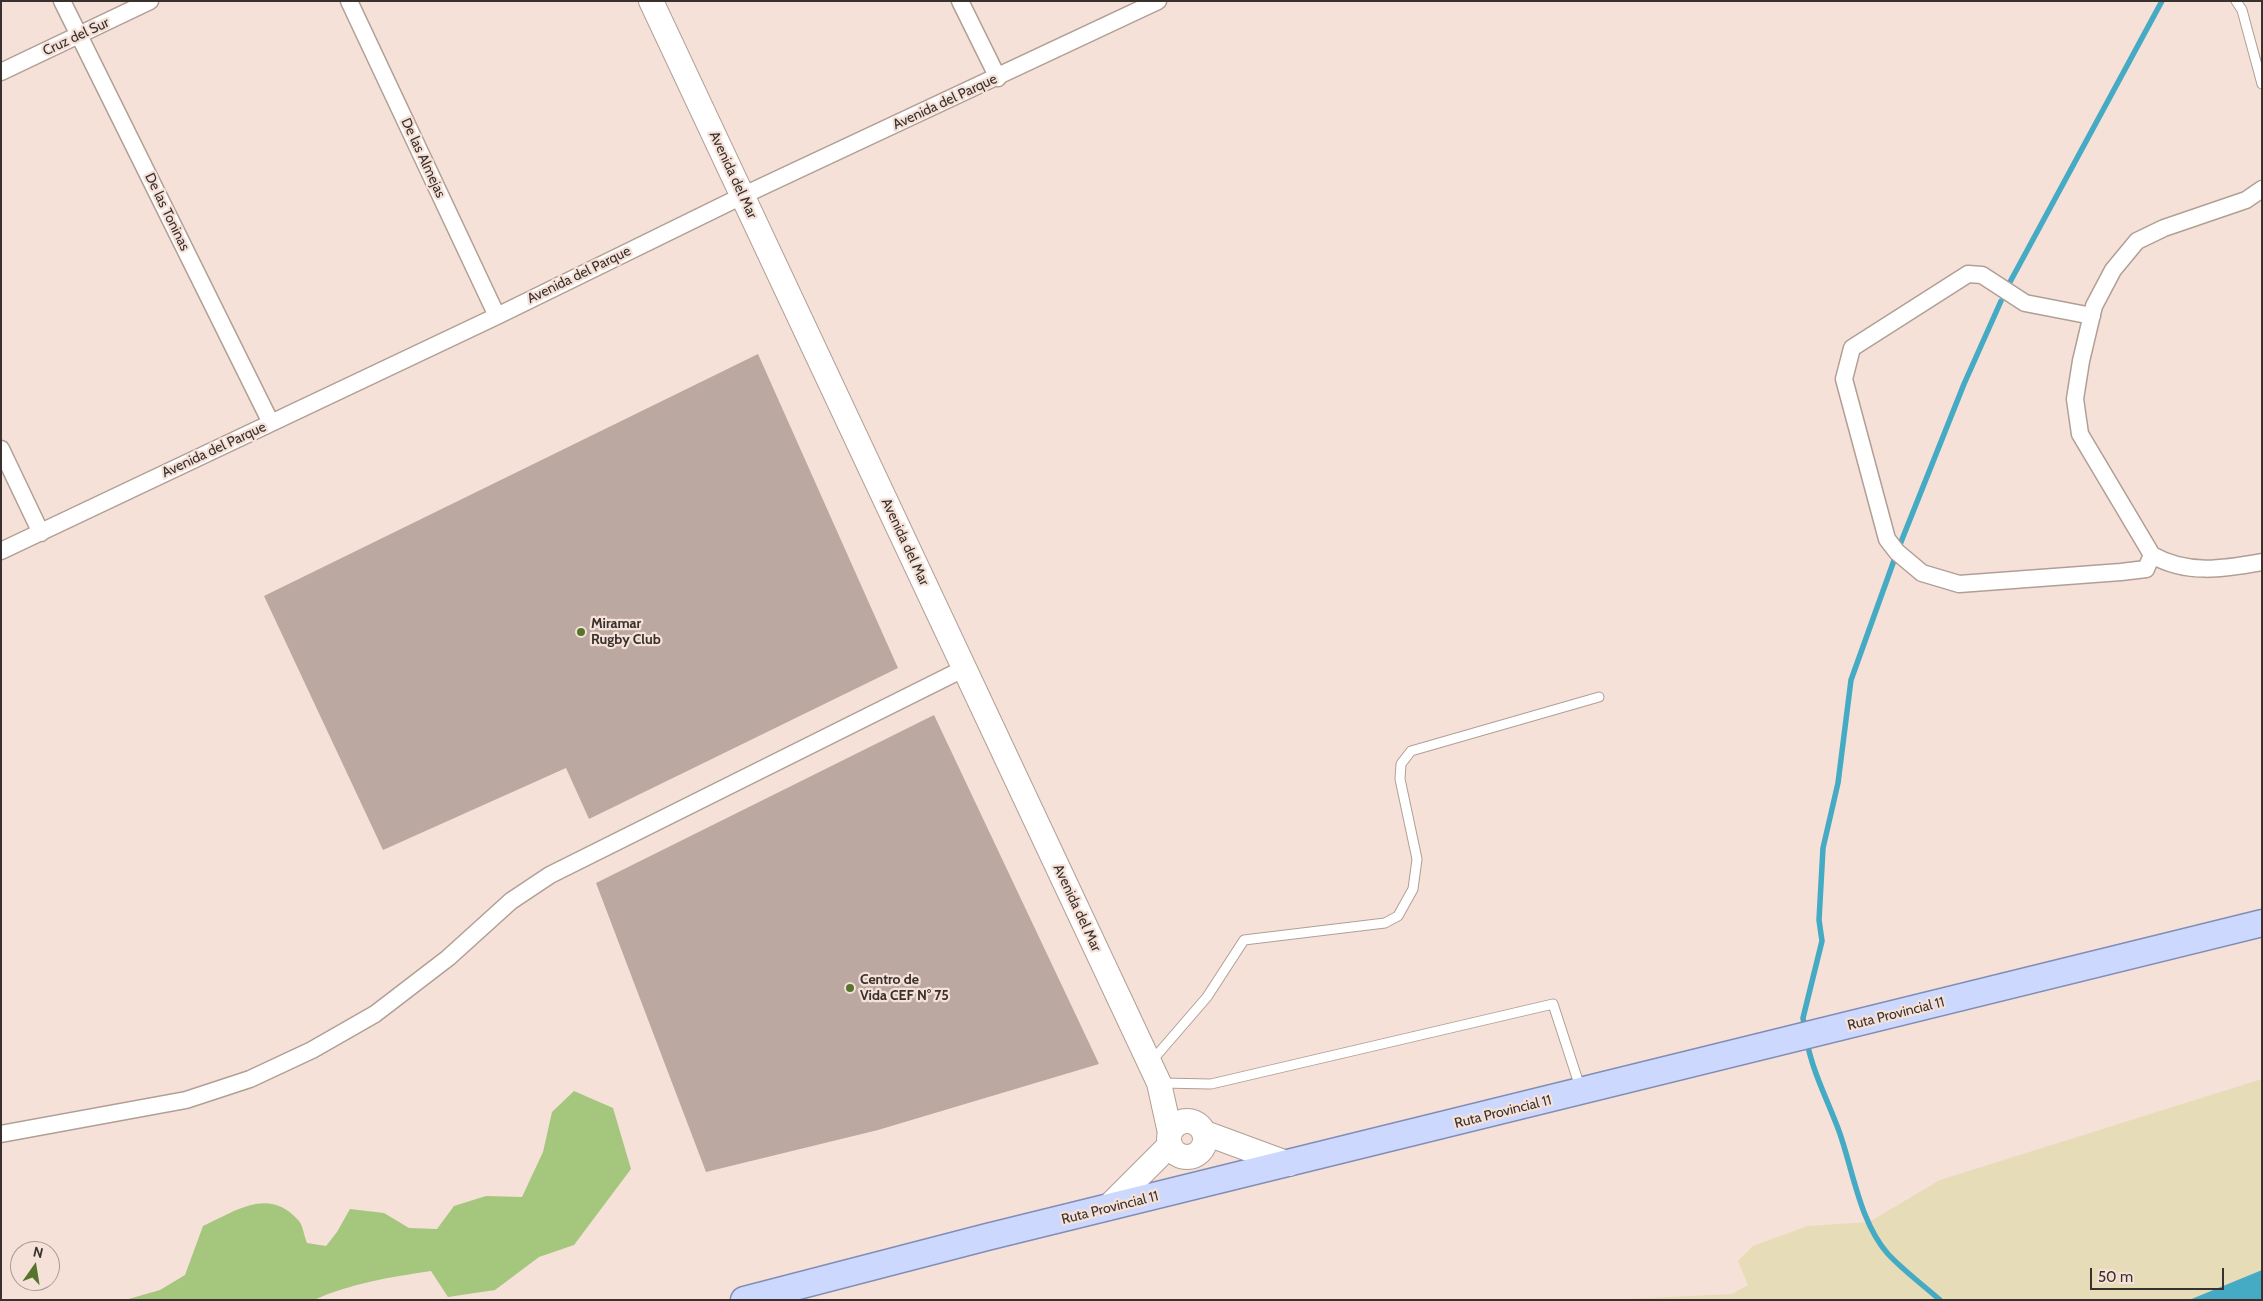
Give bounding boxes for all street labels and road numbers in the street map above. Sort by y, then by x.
street label: Cruz del Sur [40,14,112,60]
street label: Avenida del Parque [890,71,1000,133]
street label: De las Almejas [397,115,449,201]
street label: Avenida del Mar [705,129,761,221]
street label: De las Toninas [141,170,193,254]
street label: Avenida del Parque [525,243,633,307]
street label: Avenida del Parque [159,419,269,481]
street label: Avenida del Mar [877,496,933,588]
street label: Avenida del Mar [1049,862,1105,954]
street label: Ruta Provincial 11 [1846,994,1946,1034]
street label: Ruta Provincial 11 [1453,1092,1553,1132]
street label: Ruta Provincial 11 [1060,1188,1160,1228]

